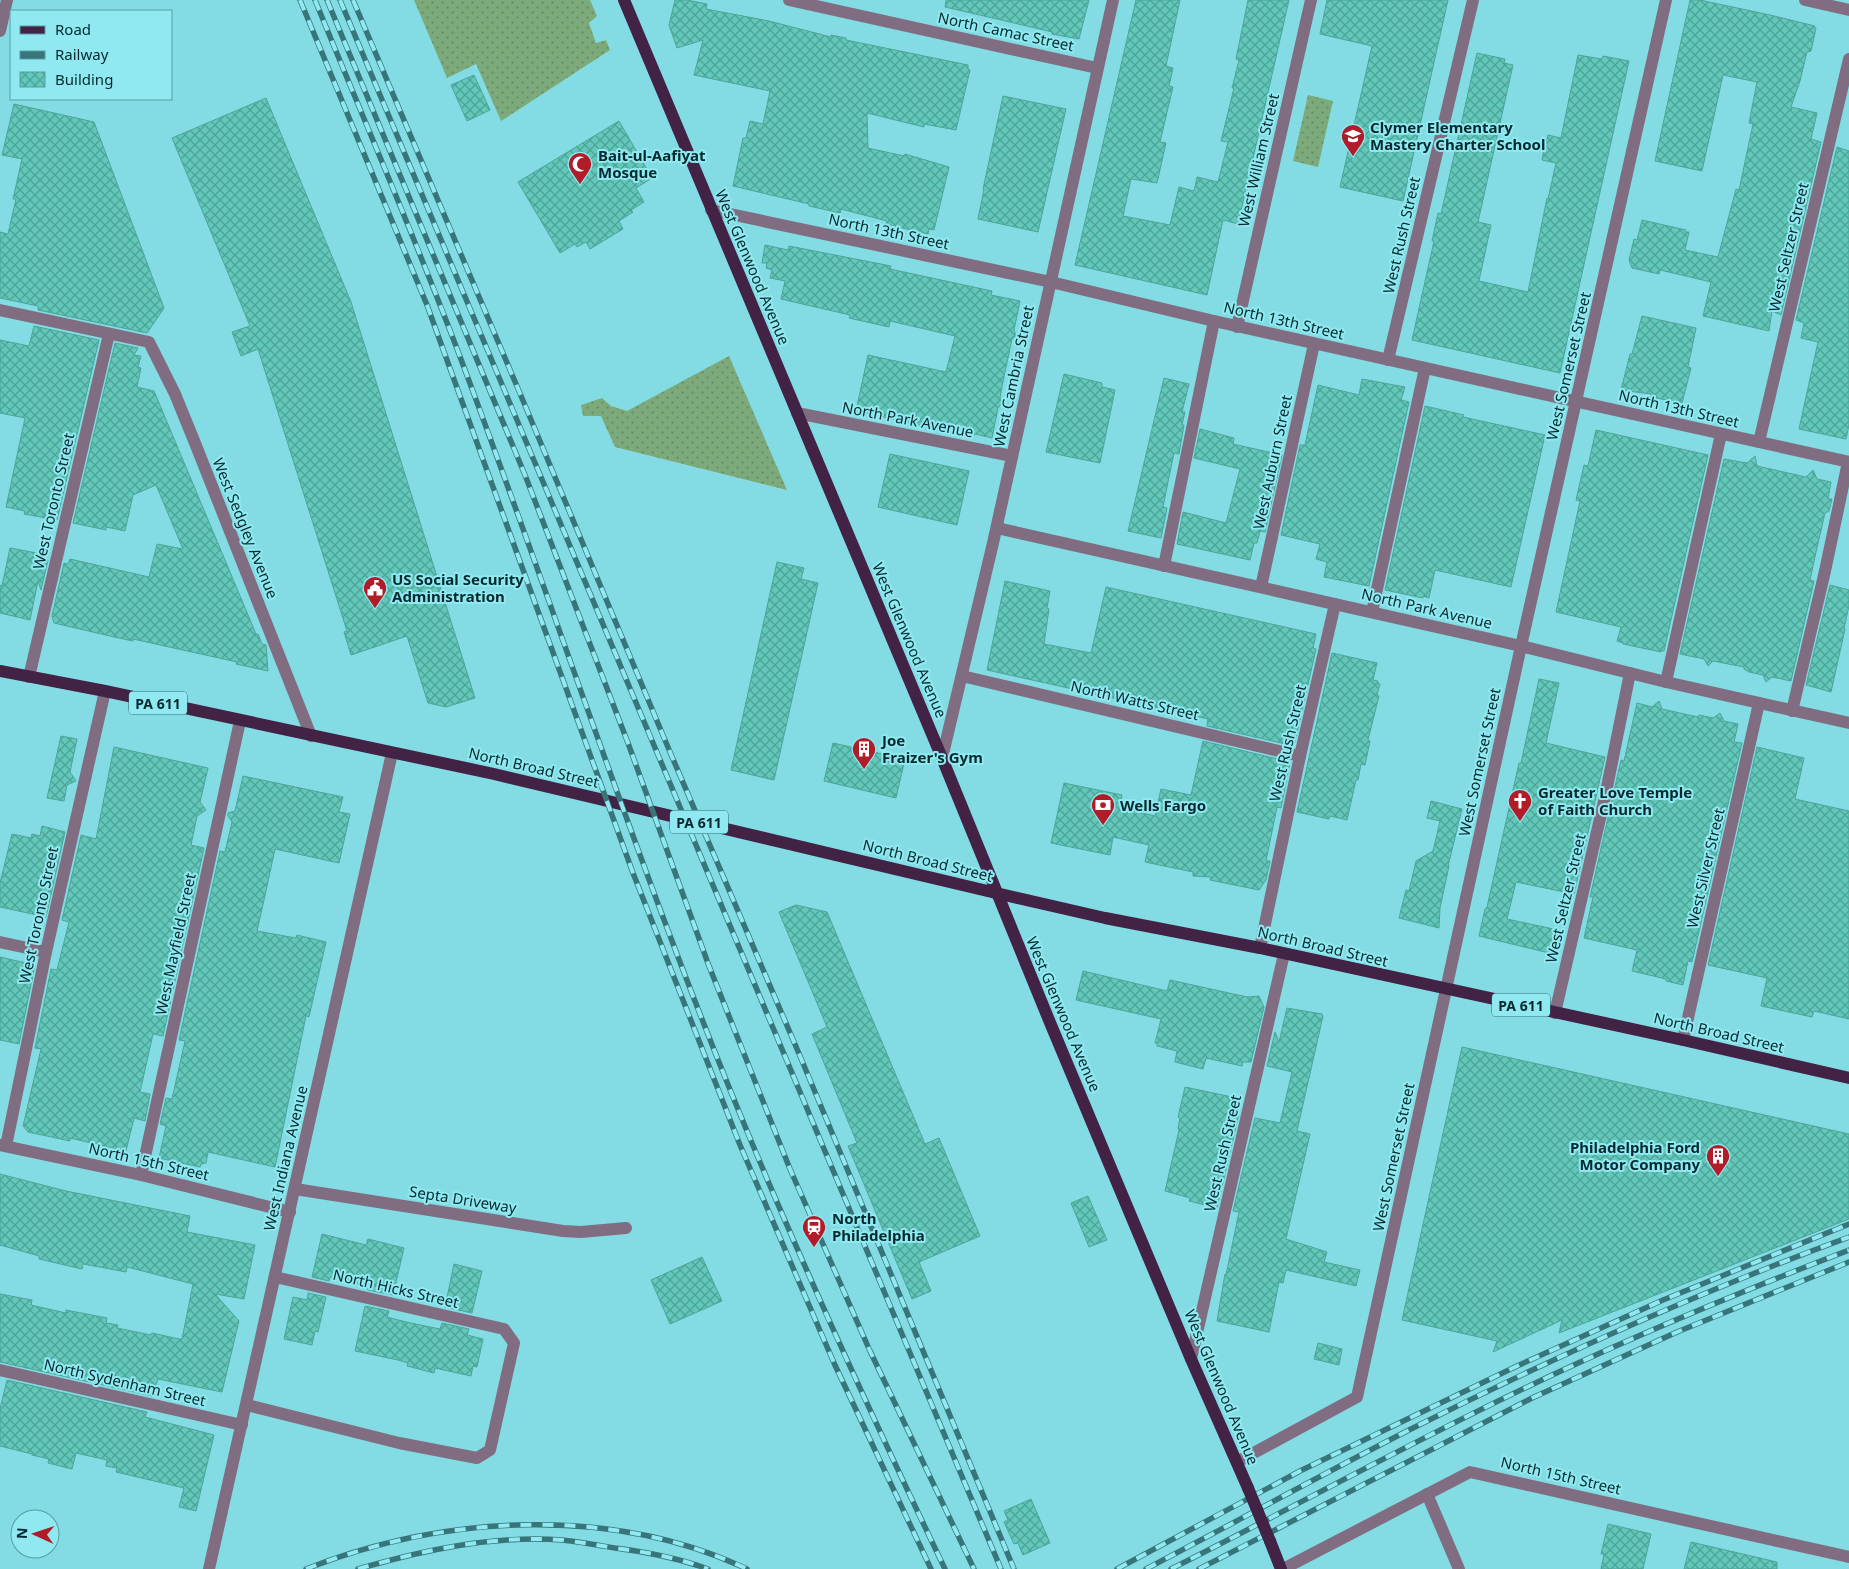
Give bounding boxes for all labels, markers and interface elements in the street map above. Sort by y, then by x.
street label: North Camac Street [936,7,1076,55]
legend [10,10,172,100]
text: Road [55,19,91,39]
text: Railway [55,44,109,64]
text: Building [55,69,113,89]
street label: West William Street [1233,91,1283,229]
place label: Clymer Elementary Mastery Charter School [1370,117,1545,154]
school or university icon: Clymer Elementary Mastery Charter School [1340,123,1366,157]
place label: Bait-ul-Aafiyat Mosque [598,145,706,182]
mosque icon: Bait-ul-Aafiyat Mosque [567,151,593,185]
street label: West Rush Street [1378,174,1424,295]
street label: West Seltzer Street [1763,180,1813,314]
street label: West Glenwood Avenue [711,186,795,348]
street label: North 13th Street [827,208,952,254]
street label: West Somerset Street [1541,289,1595,442]
street label: North 13th Street [1222,296,1347,344]
street label: West Cambria Street [988,303,1038,449]
street label: North 13th Street [1617,384,1742,432]
street label: West Auburn Street [1248,392,1296,531]
street label: North Park Avenue [841,396,975,442]
street label: West Toronto Street [28,430,79,571]
street label: West Sedgley Avenue [209,455,283,601]
street label: West Glenwood Avenue [868,559,952,721]
place label: US Social Security Administration [392,569,524,606]
public building icon: US Social Security Administration [362,575,388,609]
street label: North Park Avenue [1360,583,1494,633]
street label: North Watts Street [1069,676,1202,725]
street label: West Rush Street [1264,682,1310,803]
street label: West Somerset Street [1453,685,1505,838]
road number: PA 611 [129,691,187,714]
place label: Joe Fraizer's Gym [880,730,983,767]
building icon: Joe Fraizer's Gym [851,736,877,770]
street label: North Broad Street [467,742,602,792]
place label: Greater Love Temple of Faith Church [1538,782,1692,819]
church icon: Greater Love Temple of Faith Church [1507,788,1533,822]
bank icon: Wells Fargo [1090,792,1116,826]
place label: Wells Fargo [1120,795,1206,815]
street label: West Silver Street [1681,805,1729,930]
road number: PA 611 [670,810,728,834]
street label: West Seltzer Street [1540,831,1590,965]
street label: North Broad Street [861,834,996,886]
street label: West Toronto Street [14,844,62,985]
street label: West Mayfield Street [150,871,200,1017]
street label: North Broad Street [1256,921,1391,971]
street label: West Glenwood Avenue [1022,933,1106,1095]
road number: PA 611 [1492,994,1550,1016]
street label: North Broad Street [1652,1007,1787,1057]
street label: West Somerset Street [1367,1080,1419,1233]
street label: West Indiana Avenue [259,1083,311,1233]
street label: West Rush Street [1199,1092,1245,1213]
street label: North 15th Street [87,1137,212,1185]
place label: Philadelphia Ford Motor Company [1570,1137,1700,1174]
building icon: Philadelphia Ford Motor Company [1705,1143,1731,1177]
street label: Septa Driveway [408,1181,518,1217]
place label: North Philadelphia [832,1208,925,1245]
station icon: North Philadelphia [801,1214,827,1248]
street label: North Hicks Street [331,1264,461,1312]
street label: West Glenwood Avenue [1180,1306,1264,1468]
street label: North Sydenham Street [42,1354,208,1410]
street label: North 15th Street [1499,1451,1624,1499]
north arrow [10,1509,60,1559]
text: N [12,1527,31,1539]

